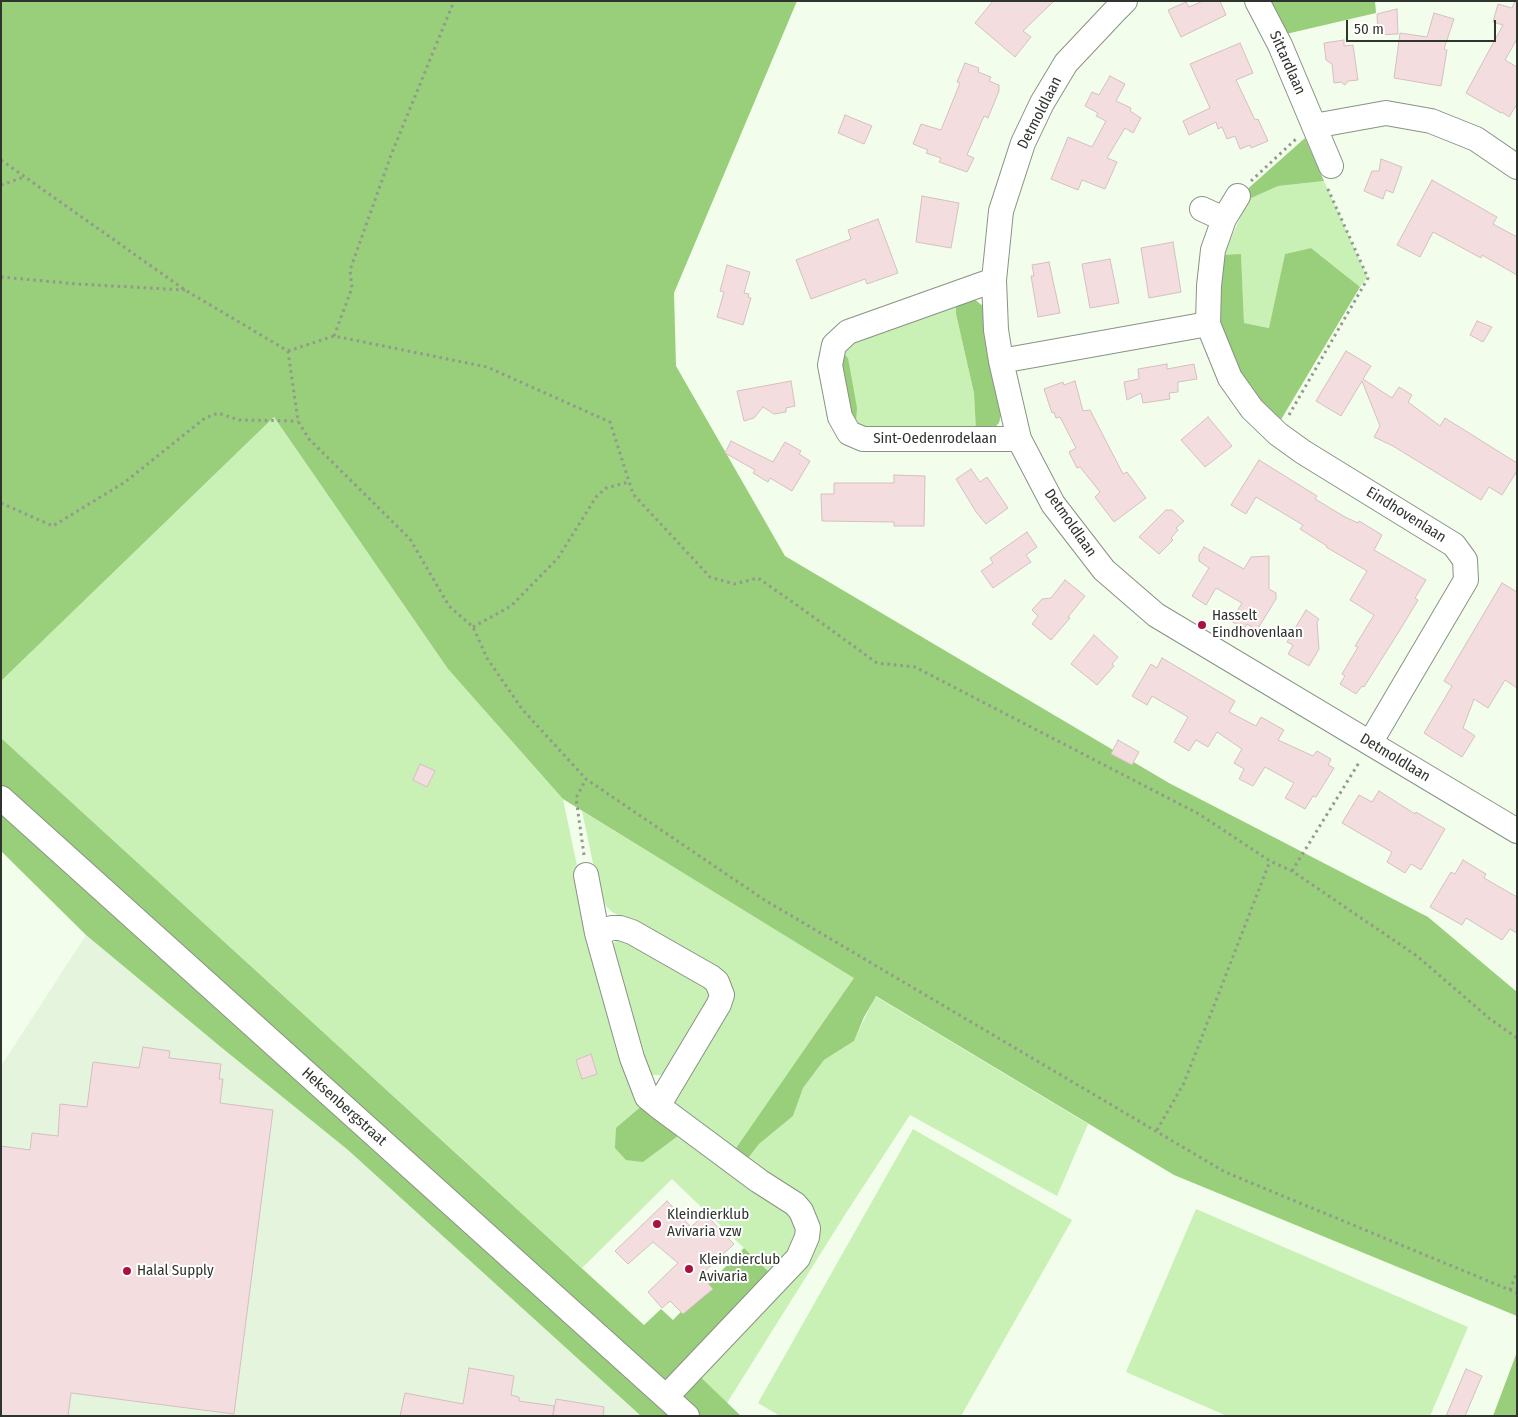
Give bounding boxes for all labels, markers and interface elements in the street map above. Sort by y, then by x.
scale bar [1348,10,1498,42]
text: 50 m [1354,20,1384,38]
street label: Sittardlaan [1265,28,1309,98]
street label: Detmoldlaan [1014,74,1066,152]
street label: Sint-Oedenrodelaan [873,430,997,448]
street label: Eindhovenlaan [1363,483,1449,547]
street label: Detmoldlaan [1040,486,1100,560]
place label: Hasselt Eindhovenlaan [1212,607,1303,642]
marker: Hasselt Eindhovenlaan [1196,619,1208,631]
street label: Detmoldlaan [1357,730,1433,786]
street label: Heksenbergstraat [298,1064,390,1150]
place label: Kleindierklub Avivaria vzw [667,1206,749,1241]
marker: Kleindierklub Avivaria vzw [651,1218,663,1230]
place label: Kleindierclub Avivaria [699,1251,780,1286]
place label: Halal Supply [137,1262,214,1280]
marker: Kleindierclub Avivaria [683,1263,695,1275]
marker: Halal Supply [121,1265,133,1277]

